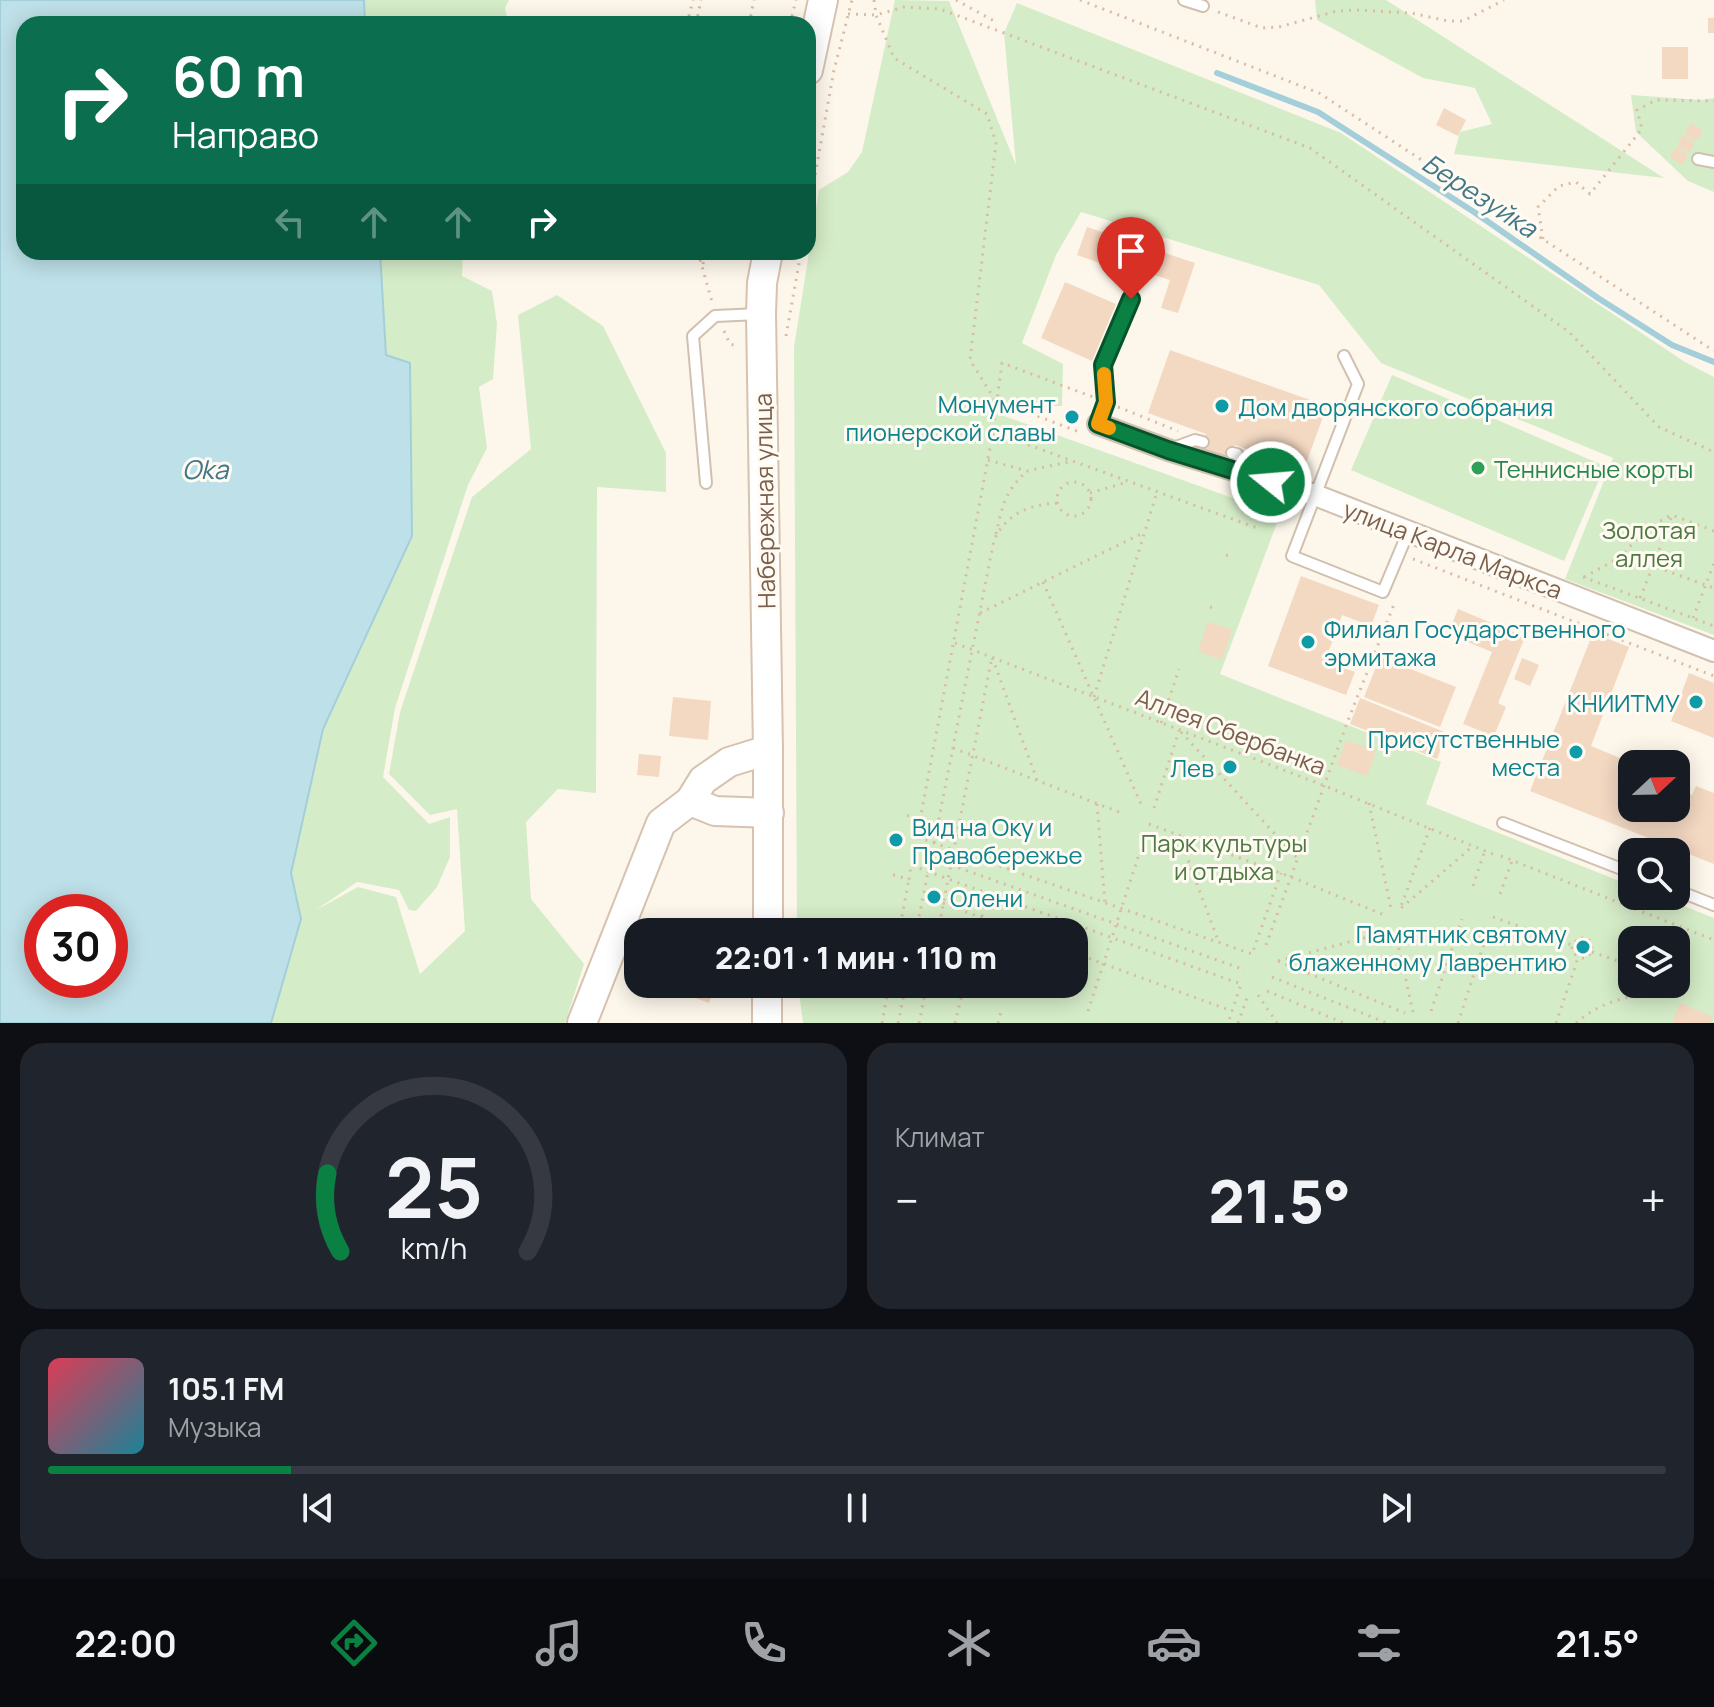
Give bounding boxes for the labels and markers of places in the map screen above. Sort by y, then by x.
pin [1097,217,1165,299]
place label: Монумент пионерской славы [845,387,1056,448]
place label: Дом дворянского собрания [1238,390,1553,423]
marker: Дом дворянского собрания [1213,397,1231,415]
marker: Монумент пионерской славы [1063,408,1081,426]
place label: Теннисные корты [1494,452,1693,485]
marker: Теннисные корты [1469,459,1487,477]
place label: Филиал Государственного эрмитажа [1324,612,1626,673]
marker: Филиал Государственного эрмитажа [1299,633,1317,651]
place label: КНИИТМУ [1567,686,1680,719]
marker: КНИИТМУ [1687,693,1705,711]
place label: Присутственные места [1368,722,1560,783]
marker: Присутственные места [1567,743,1585,761]
place label: Лев [1170,751,1214,784]
marker: Лев [1221,758,1239,776]
place label: Вид на Оку и Правобережье [912,810,1083,871]
marker: Вид на Оку и Правобережье [887,831,905,849]
place label: Олени [950,881,1023,914]
marker: Олени [925,888,943,906]
place label: Памятник святому блаженному Лаврентию [1289,917,1567,978]
marker: Памятник святому блаженному Лаврентию [1574,938,1592,956]

